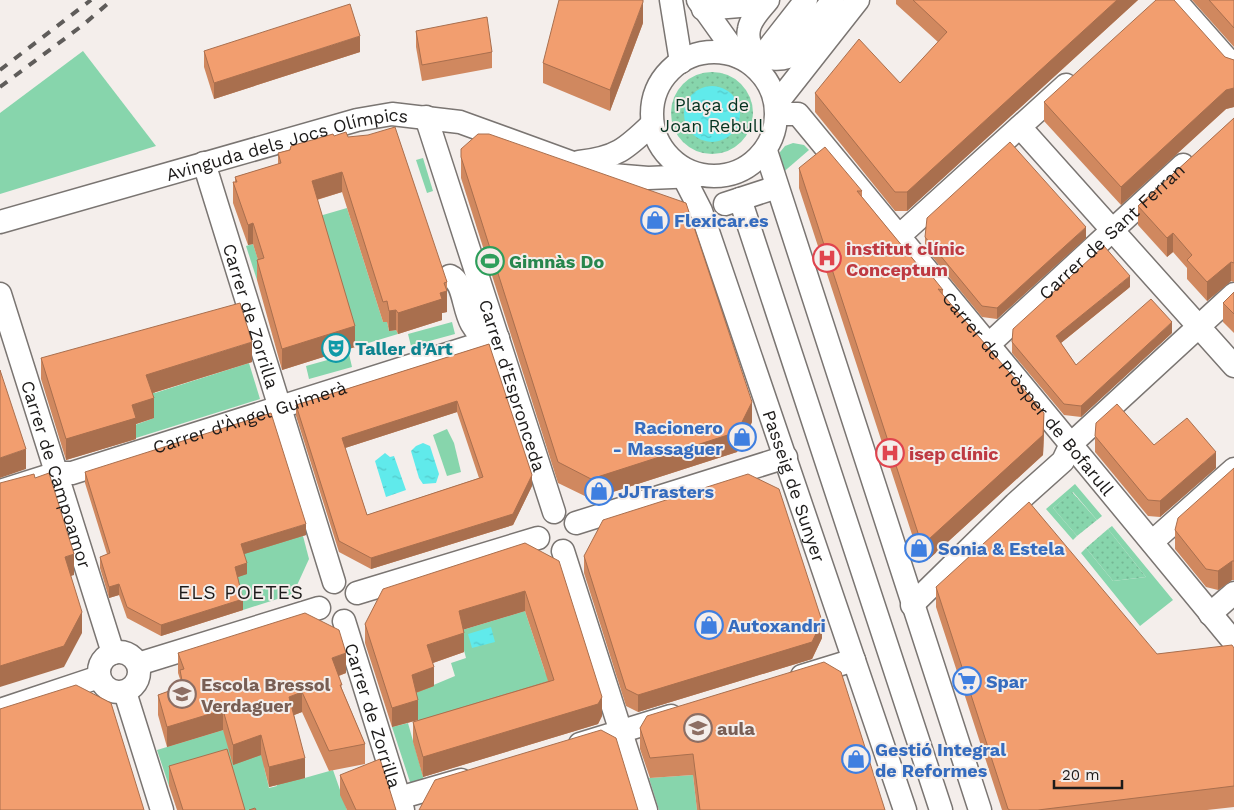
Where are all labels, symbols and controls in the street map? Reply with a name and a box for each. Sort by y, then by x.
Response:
park label: Plaça de Joan Rebull [660,94,764,136]
street label: Avinguda dels Jocs Olímpics [163,103,409,185]
street label: Carrer de Sant Ferran [1034,159,1189,303]
shop icon: Flexicar.es [640,205,670,235]
place label: Flexicar.es [674,210,769,231]
place label: institut clínic Conceptum [846,238,965,280]
street label: Carrer de Zorrilla [219,241,284,391]
hospital icon: institut clínic Conceptum [812,243,842,273]
sports icon: Gimnàs Do [475,246,505,276]
place label: Gimnàs Do [509,251,604,272]
street label: Carrer de Pròsper de Bofarull [938,287,1119,500]
street label: Carrer d’Espronceda [475,297,551,474]
theatre icon: Taller d’Art [321,333,351,363]
place label: Taller d’Art [355,338,453,359]
street label: Carrer d'Àngel Guimerà [150,376,349,457]
street label: Carrer de Campoamor [17,378,96,571]
street label: Passeig de Sunyer [759,407,830,565]
place label: Racionero - Massaguer [612,417,723,459]
shop icon: Racionero - Massaguer [727,422,757,452]
hospital icon: isep clínic [875,438,905,468]
place label: isep clínic [909,443,999,464]
shop icon: JJTrasters [584,476,614,506]
place label: JJTrasters [618,481,714,502]
shop icon: Sonia & Estela [904,533,934,563]
place label: Sonia & Estela [938,538,1065,559]
district label: ELS POETES [178,581,304,604]
shop icon: Autoxandri [694,610,724,640]
place label: Autoxandri [728,615,826,636]
street label: Carrer de Zorrilla [341,640,406,791]
supermarket icon: Spar [952,666,982,696]
place label: Spar [986,671,1027,692]
place label: Escola Bressol Verdaguer [201,674,331,716]
school or university icon: Escola Bressol Verdaguer [167,679,197,709]
school or university icon: aula [683,713,713,743]
place label: aula [717,718,756,739]
place label: Gestió Integral de Reformes [875,739,1006,781]
shop icon: Gestió Integral de Reformes [841,744,871,774]
scale bar [1054,758,1122,790]
text: 20 m [1062,766,1100,784]

